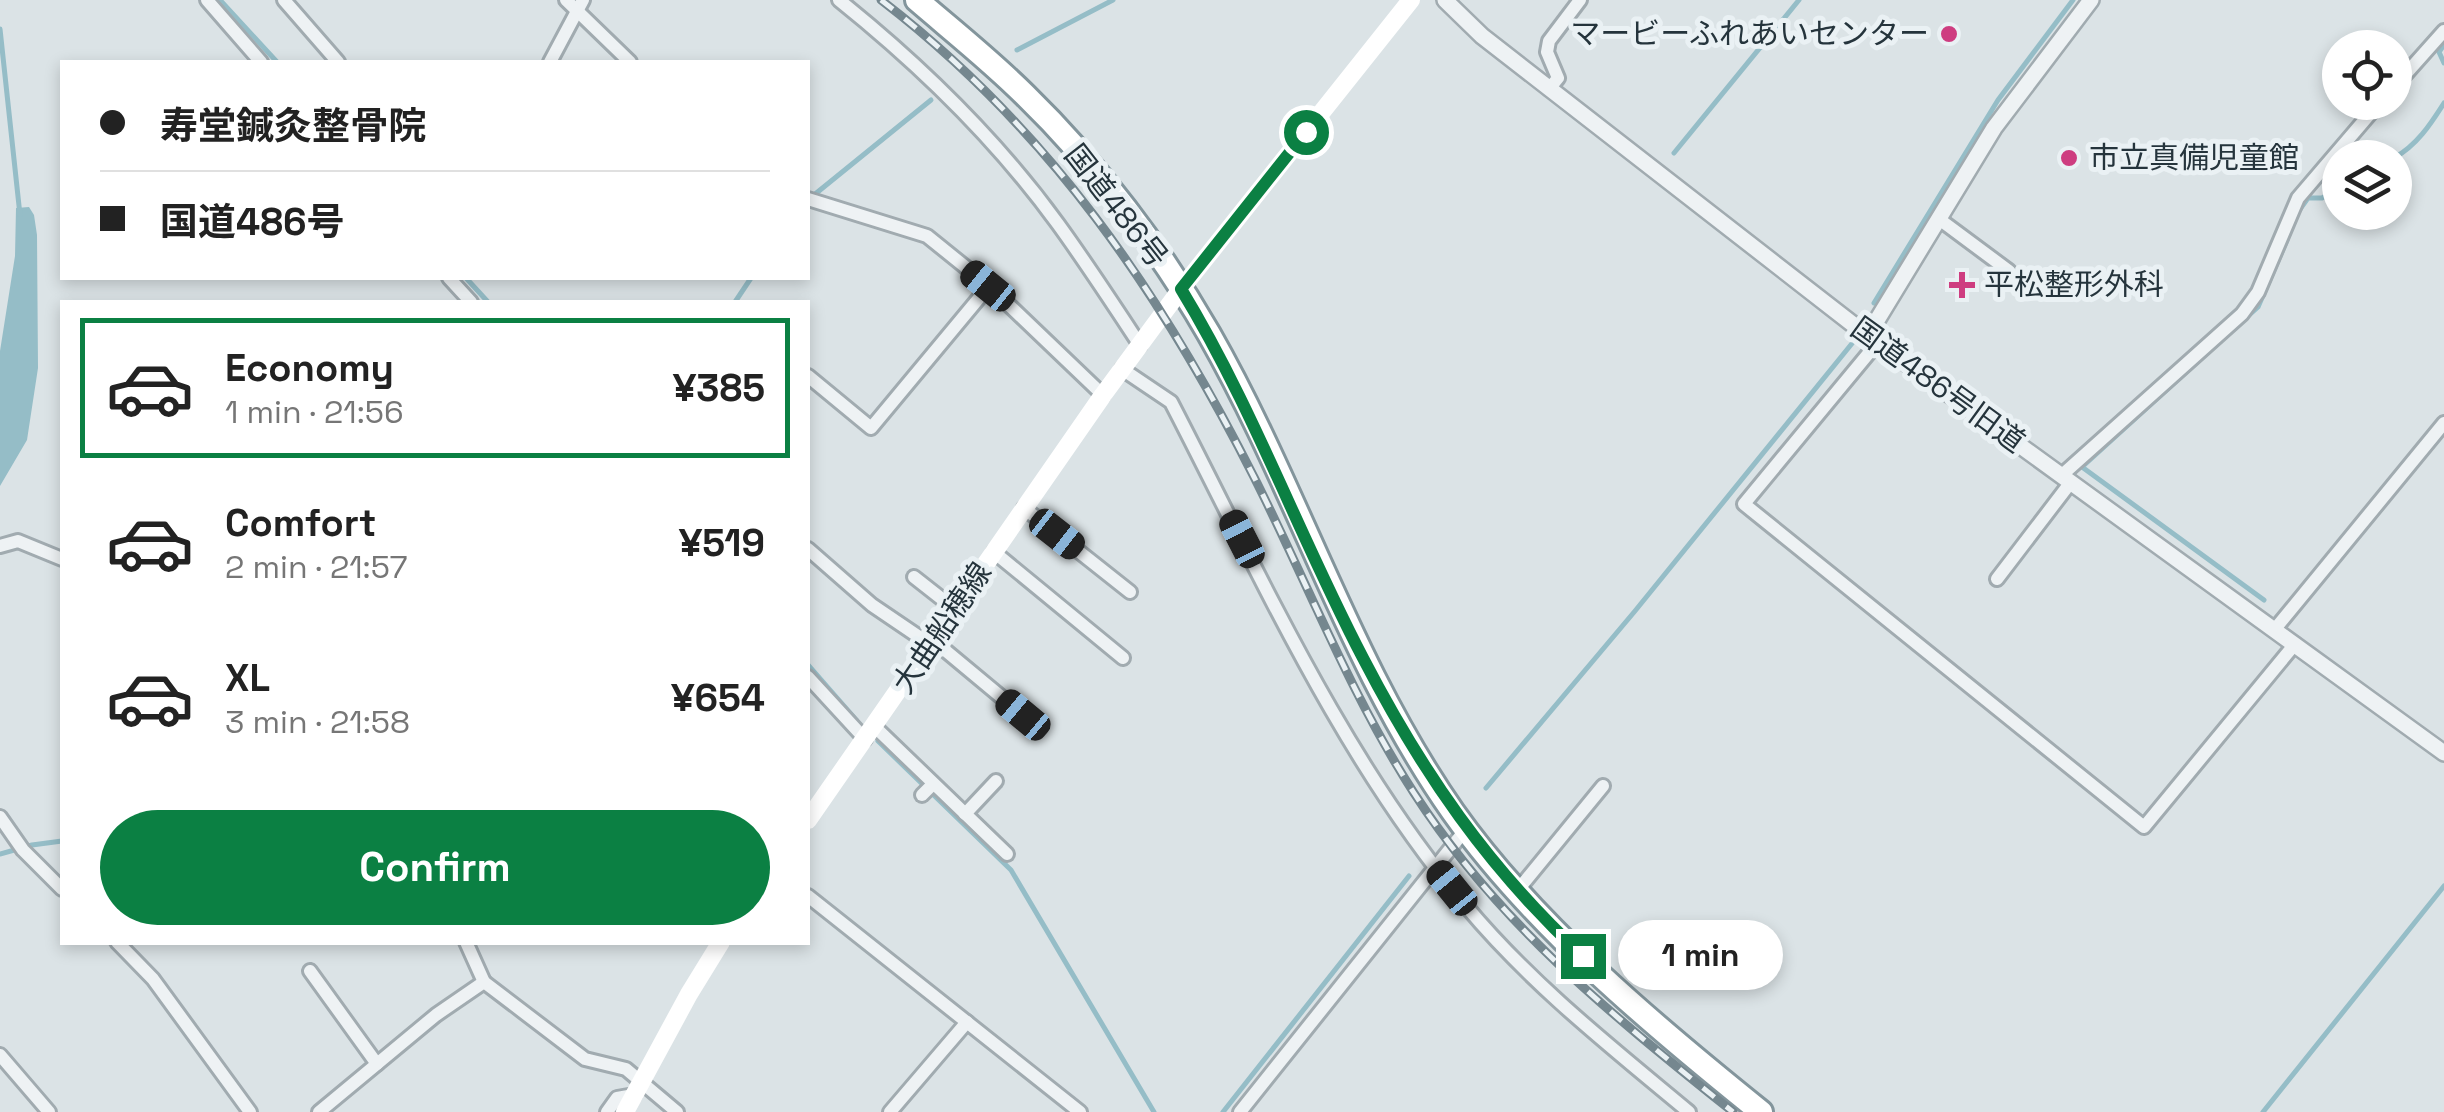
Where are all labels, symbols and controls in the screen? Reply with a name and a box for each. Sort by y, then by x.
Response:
place label: マービーふれあいセンター [1570,14,1929,53]
marker: マービーふれあいセンター [1938,23,1960,45]
map controls [2322,30,2412,230]
button: locate [2322,30,2412,120]
text: 寿堂鍼灸整骨院 [160,102,426,150]
route start [1284,110,1329,155]
street label: 国道486号 [1056,136,1177,275]
place label: 市立真備児童館 [2089,138,2299,177]
button: layers [2322,140,2412,230]
marker: 市立真備児童館 [2058,147,2080,169]
text: 国道486号 [160,198,344,246]
car [955,255,1021,317]
place label: 平松整形外科 [1984,265,2164,304]
marker: 平松整形外科 [1949,272,1975,298]
street label: 国道486号旧道 [1844,308,2033,461]
icon: car [105,343,195,433]
text: Economy [225,344,394,392]
text: ¥385 [673,364,765,412]
text: 1 min · 21:56 [225,392,404,432]
icon: car [105,498,195,588]
text: Comfort [225,499,376,547]
car [1024,504,1090,564]
car [1215,505,1269,573]
text: ¥519 [679,519,765,567]
text: 2 min · 21:57 [225,547,408,587]
street label: 大曲船穂線 [883,555,1000,701]
icon: car [105,653,195,743]
text: XL [225,654,270,702]
text: ¥654 [671,674,765,722]
car [990,684,1056,746]
text: 3 min · 21:58 [225,702,410,742]
button: Confirm [100,810,770,925]
car [1421,855,1483,921]
callout: 1 min [1618,921,1783,991]
route end [1561,934,1606,979]
text: 1 min [1661,935,1740,975]

